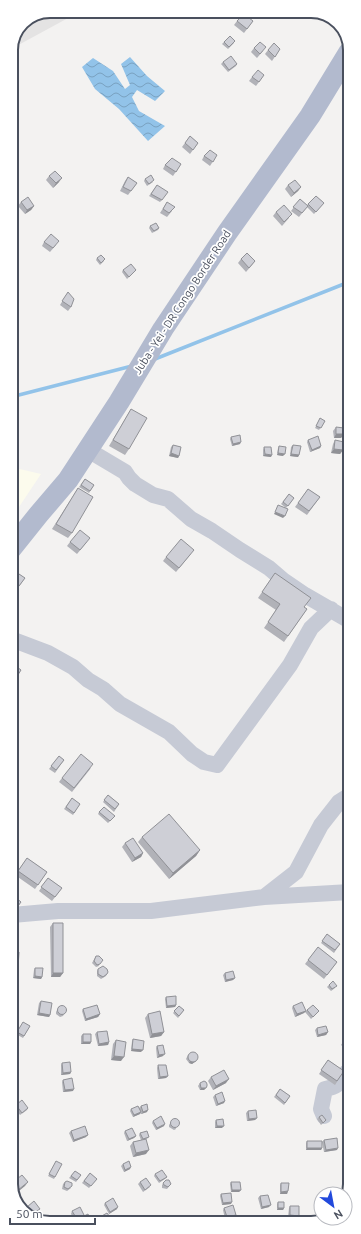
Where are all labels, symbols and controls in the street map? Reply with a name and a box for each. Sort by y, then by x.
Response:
street label: Juba - Yei - DR Congo Border Road [131,228,233,376]
north arrow [313,1186,353,1226]
scale bar [10,1200,95,1226]
text: 50 m [16,1207,43,1220]
text: N [332,1207,345,1222]

